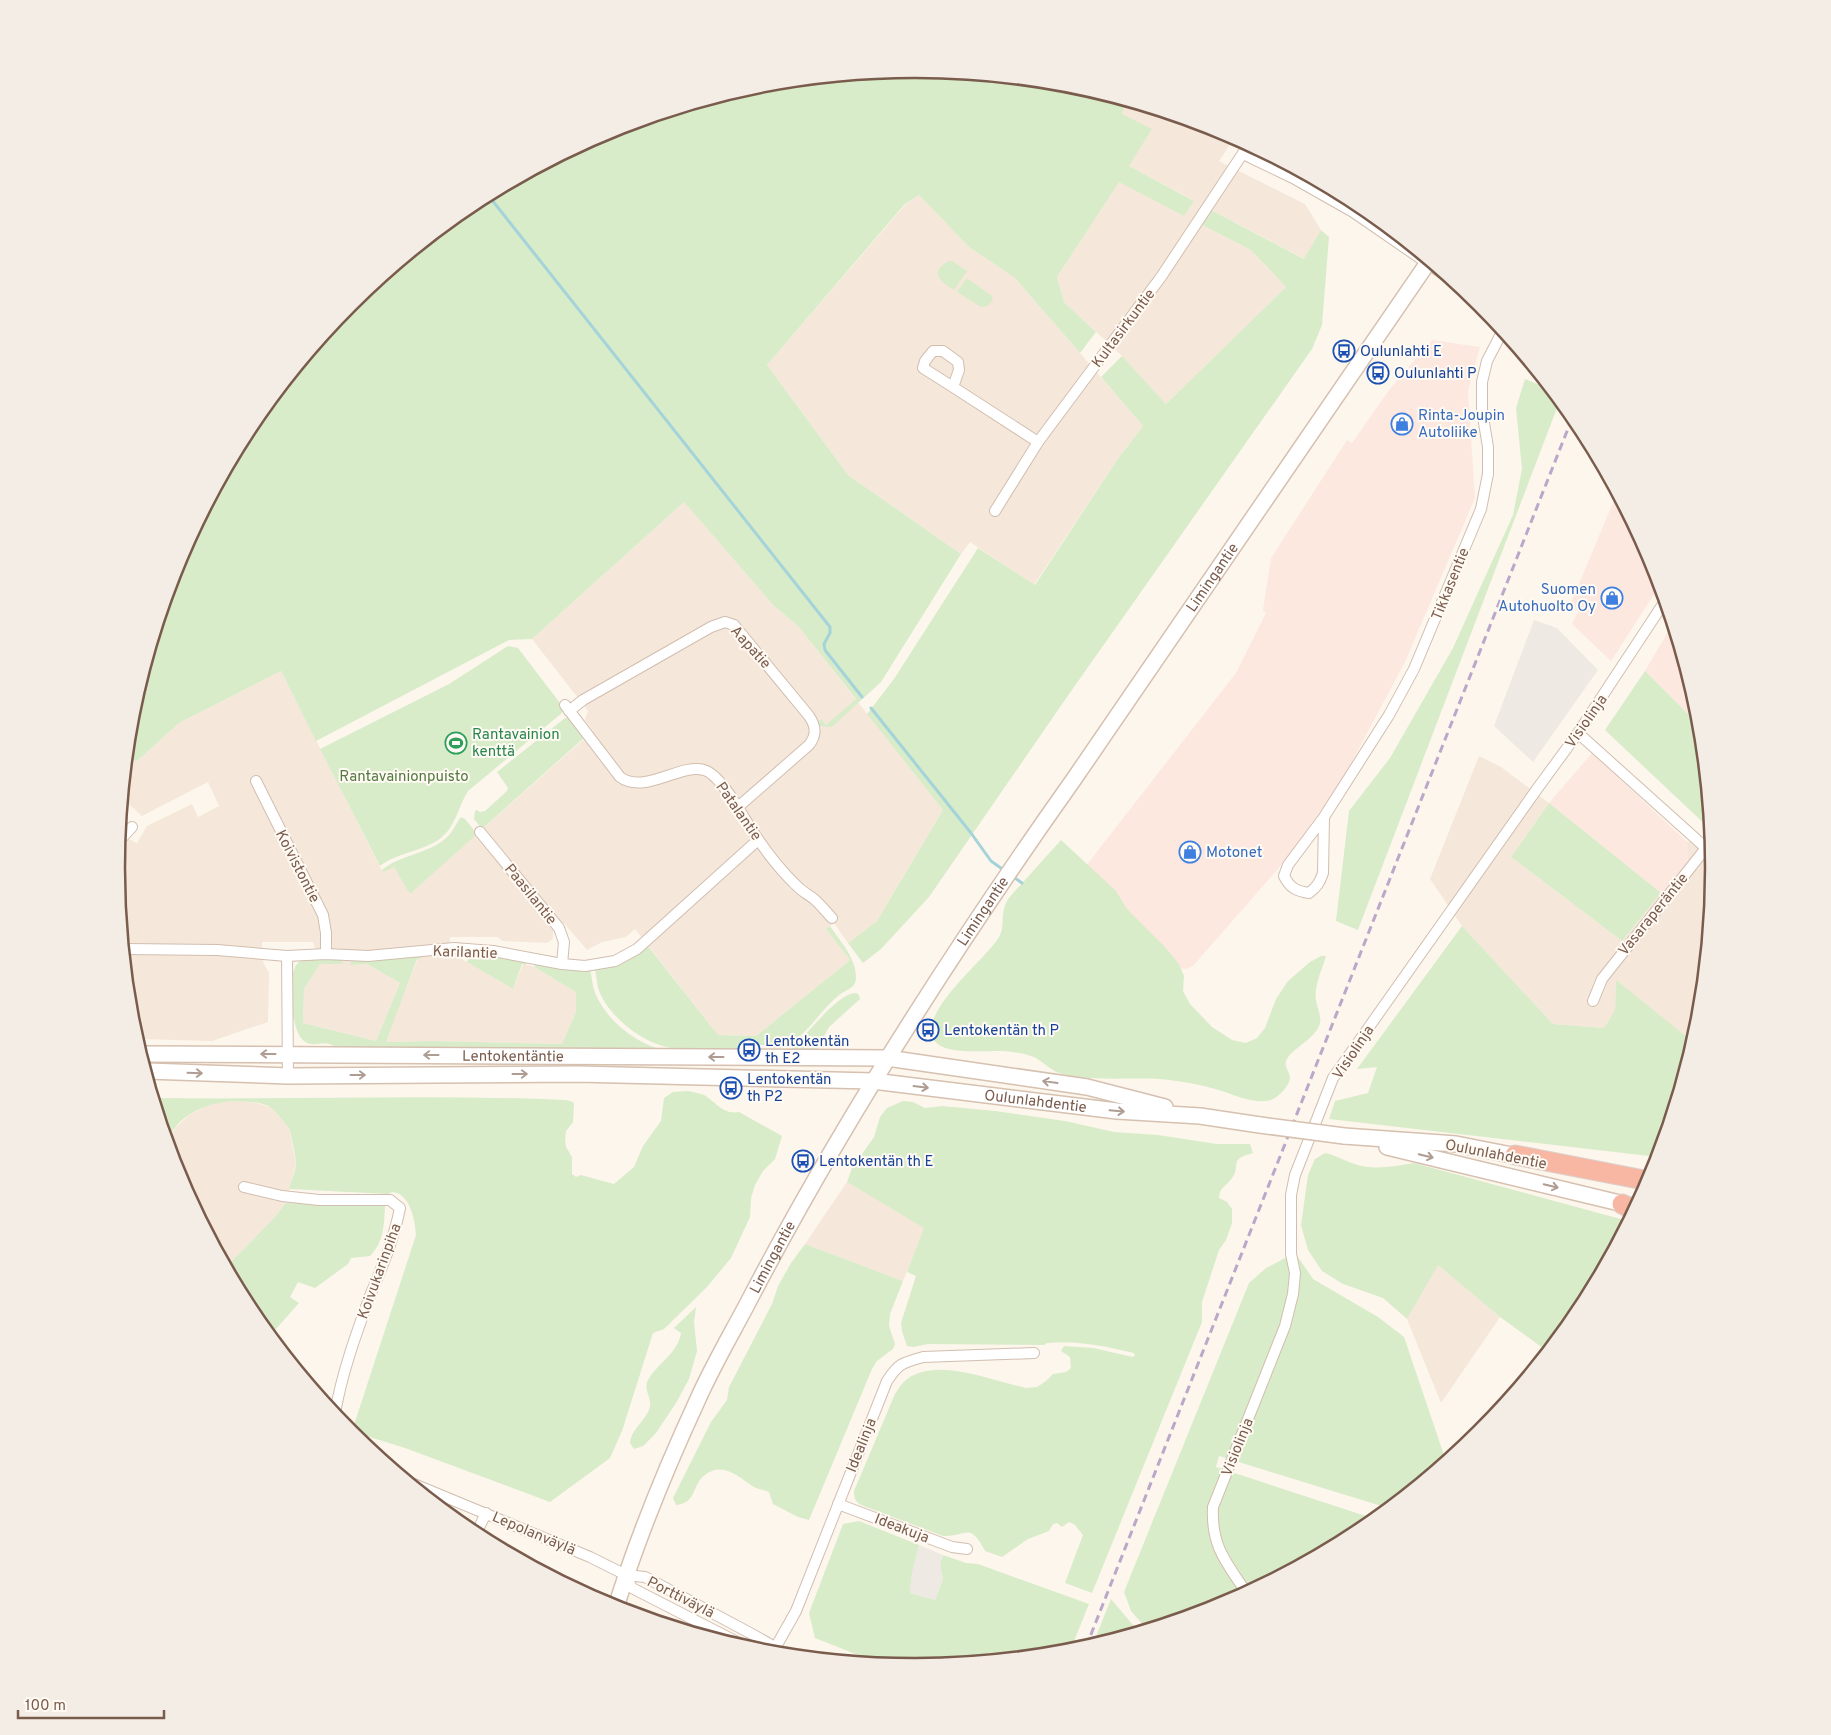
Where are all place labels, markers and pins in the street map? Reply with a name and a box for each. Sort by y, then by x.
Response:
bus stop icon: Oulunlahti E [1332,339,1356,363]
place label: Oulunlahti E [1360,343,1442,362]
bus stop icon: Oulunlahti P [1366,361,1390,385]
place label: Oulunlahti P [1394,365,1477,384]
place label: Rinta-Joupin Autoliike [1418,407,1505,443]
shop icon: Rinta-Joupin Autoliike [1390,412,1414,436]
place label: Suomen Autohuolto Oy [1498,581,1596,617]
shop icon: Suomen Autohuolto Oy [1600,586,1624,610]
place label: Rantavainion kenttä [472,726,560,762]
sports icon: Rantavainion kenttä [444,731,468,755]
shop icon: Motonet [1178,840,1202,864]
place label: Motonet [1206,844,1262,863]
bus stop icon: Lentokentän th P [916,1018,940,1042]
place label: Lentokentän th P [944,1022,1059,1041]
place label: Lentokentän th E2 [765,1033,850,1069]
bus stop icon: Lentokentän th E2 [737,1038,761,1062]
place label: Lentokentän th P2 [747,1071,832,1107]
bus stop icon: Lentokentän th P2 [719,1076,743,1100]
bus stop icon: Lentokentän th E [791,1149,815,1173]
place label: Lentokentän th E [819,1153,933,1172]

